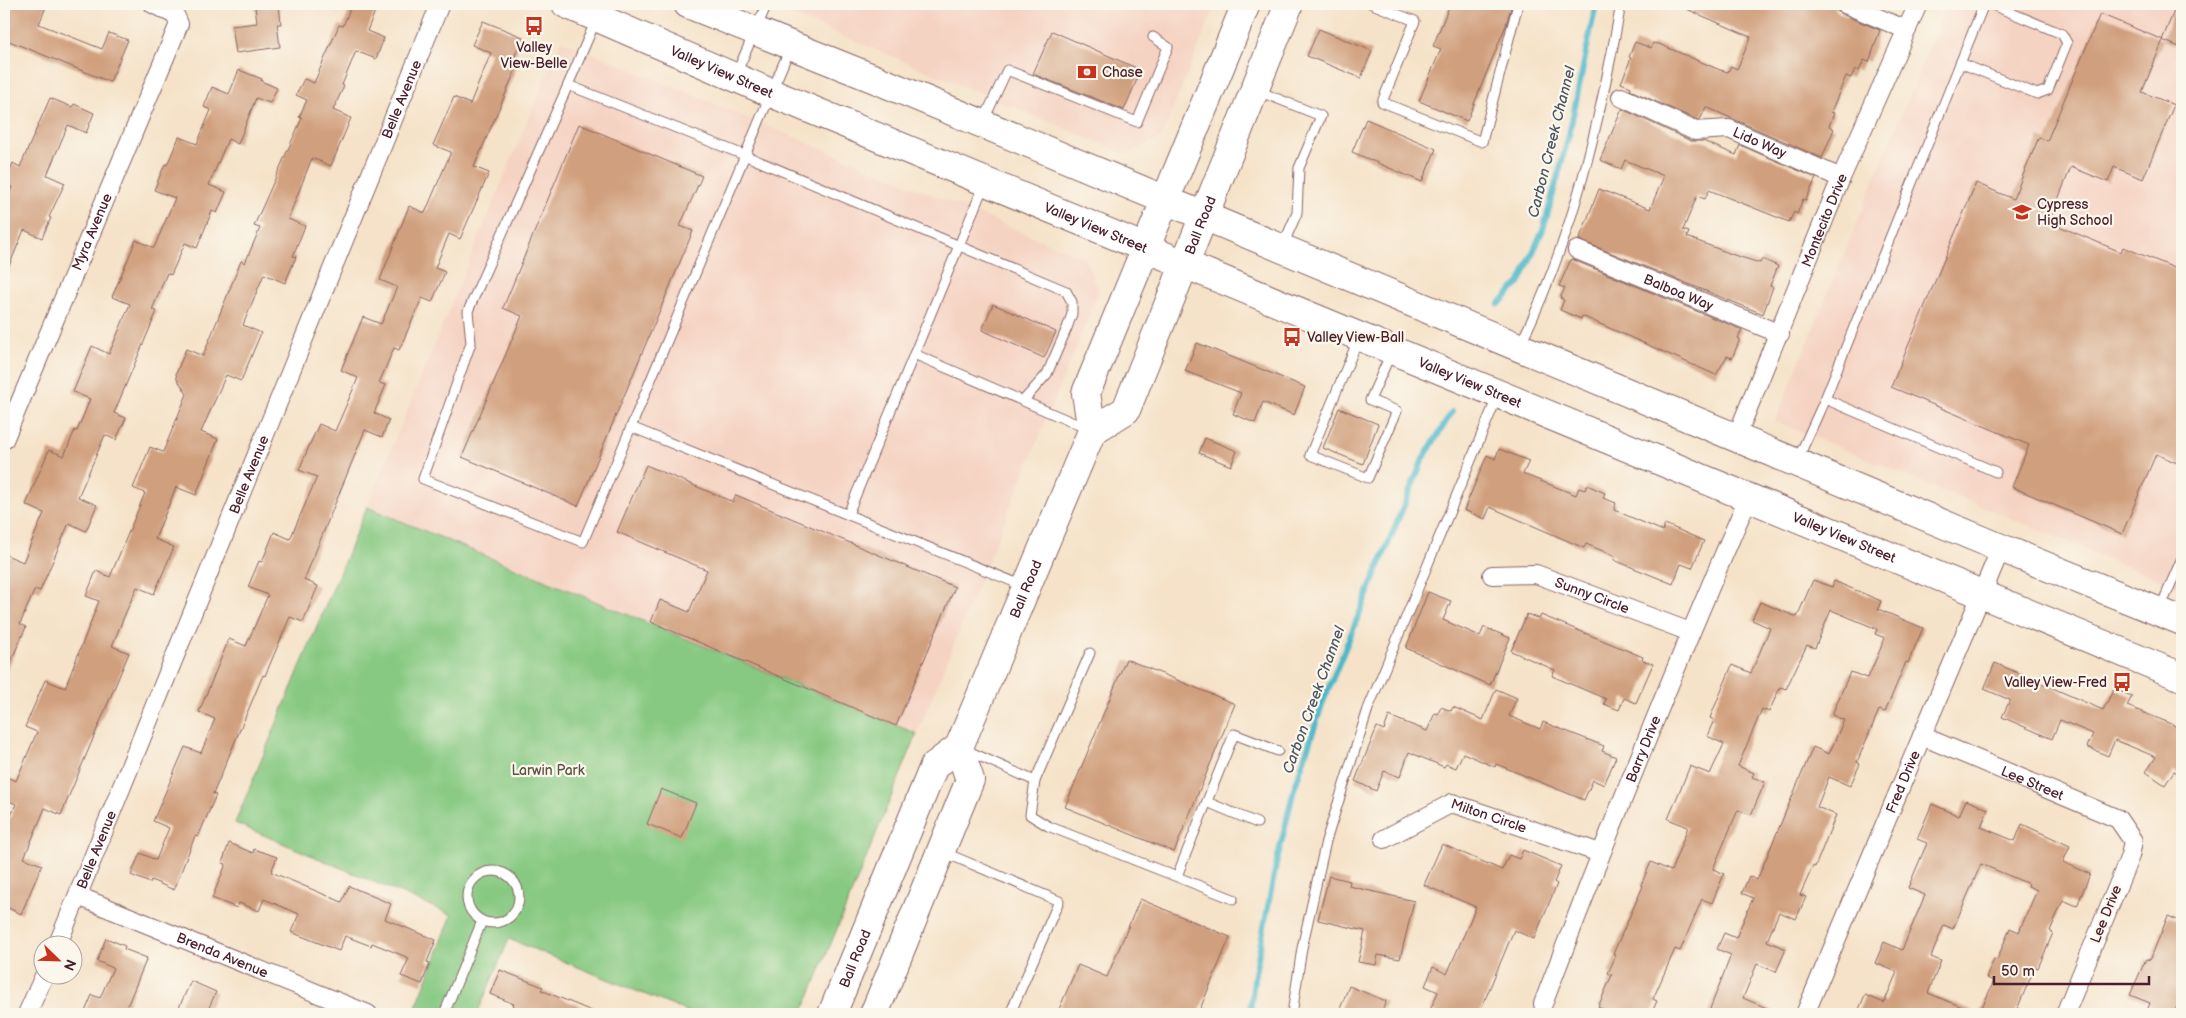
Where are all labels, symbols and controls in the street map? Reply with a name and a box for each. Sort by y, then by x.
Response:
bus stop icon: Valley View-Belle [523,15,545,37]
place label: Valley View-Belle [500,39,568,72]
street label: Valley View Street [668,42,777,102]
street label: Belle Avenue [378,58,425,141]
bank icon: Chase [1076,61,1098,83]
place label: Chase [1102,64,1143,81]
water label: Carbon Creek Channel [1524,64,1580,220]
street label: Lido Way [1730,123,1790,162]
street label: Montecito Drive [1797,171,1851,269]
street label: Myra Avenue [68,191,115,273]
street label: Ball Road [1181,194,1219,257]
place label: Cypress High School [2037,196,2113,229]
street label: Valley View Street [1042,198,1151,257]
school or university icon: Cypress High School [2011,201,2033,223]
street label: Balboa Way [1641,270,1717,314]
bus stop icon: Valley View-Ball [1281,326,1303,348]
place label: Valley View-Ball [1307,329,1404,346]
street label: Valley View Street [1416,353,1525,412]
street label: Belle Avenue [225,433,272,516]
street label: Valley View Street [1790,508,1899,566]
street label: Ball Road [1006,557,1045,621]
street label: Sunny Circle [1553,573,1632,617]
water label: Carbon Creek Channel [1279,623,1350,776]
bus stop icon: Valley View-Fred [2111,671,2133,693]
place label: Valley View-Fred [2004,674,2107,691]
street label: Barry Drive [1622,713,1664,785]
street label: Fred Drive [1882,748,1923,816]
park label: Larwin Park [511,762,585,779]
street label: Lee Street [1999,762,2067,804]
street label: Milton Circle [1449,795,1529,836]
street label: Belle Avenue [73,808,120,891]
street label: Lee Drive [2087,883,2125,945]
street label: Ball Road [835,927,874,990]
street label: Brenda Avenue [174,929,271,981]
north arrow [32,936,82,986]
scale bar [1994,953,2148,985]
text: N [60,957,79,973]
text: 50 m [2001,962,2035,981]

